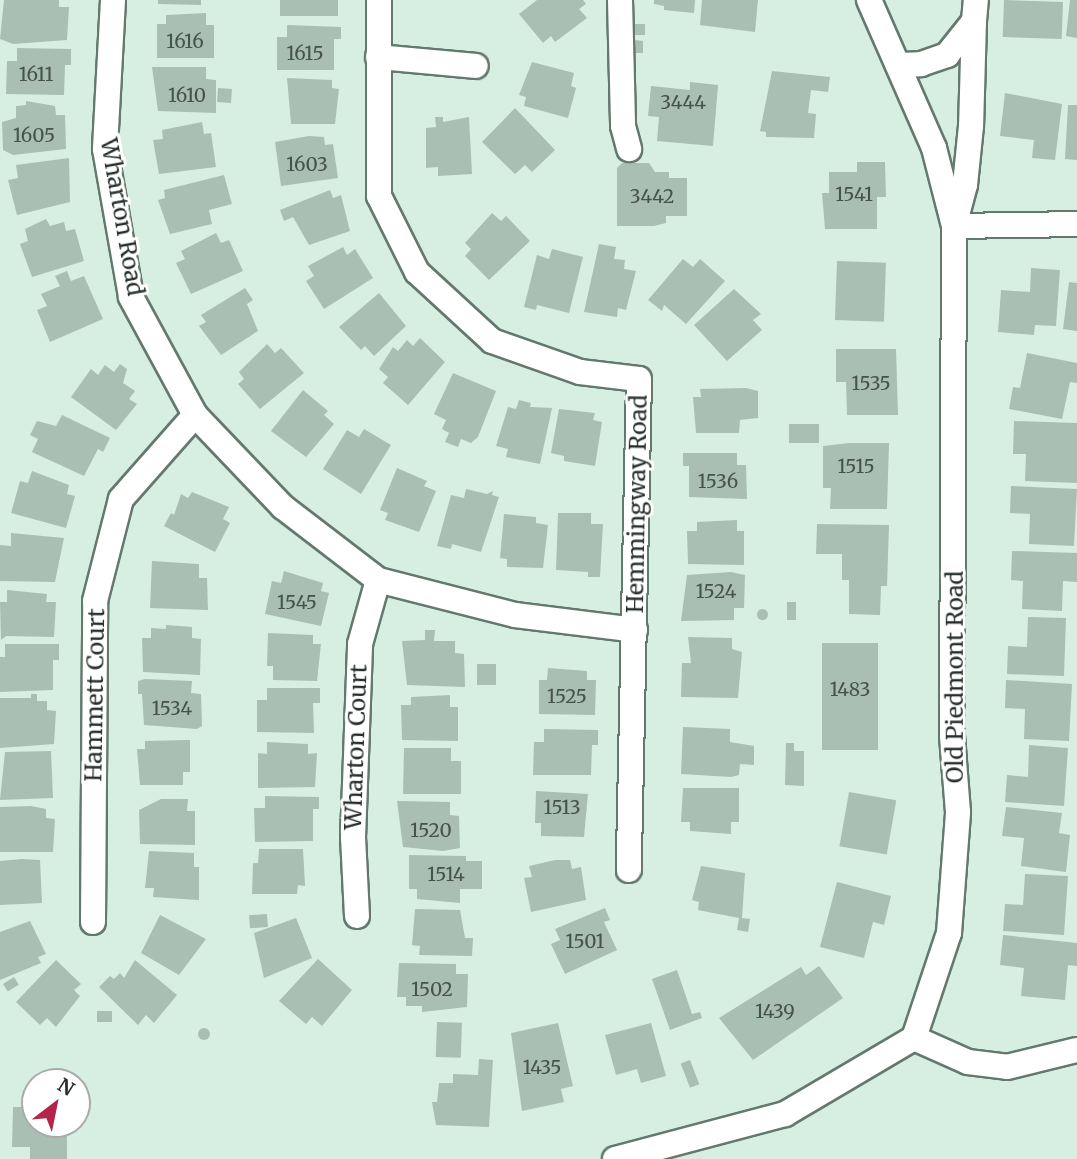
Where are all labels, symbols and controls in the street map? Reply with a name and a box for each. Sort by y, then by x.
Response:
house number: 1616 [166,31,204,53]
house number: 1615 [286,43,324,65]
house number: 1611 [19,64,53,86]
house number: 1610 [168,85,206,107]
house number: 3444 [660,92,706,114]
house number: 1605 [13,125,55,147]
street label: Wharton Road [95,136,149,298]
house number: 1603 [286,154,328,176]
house number: 1541 [835,184,873,206]
house number: 3442 [630,186,674,208]
house number: 1535 [851,373,891,395]
street label: Hemmingway Road [621,394,653,614]
house number: 1515 [837,456,875,478]
house number: 1536 [698,471,738,493]
street label: Old Piedmont Road [941,571,969,783]
house number: 1524 [696,581,736,603]
house number: 1545 [277,592,317,614]
street label: Hammett Court [80,608,110,782]
street label: Wharton Court [339,664,373,830]
house number: 1483 [830,679,870,701]
house number: 1525 [547,686,587,708]
house number: 1534 [152,698,192,720]
house number: 1513 [543,797,581,819]
house number: 1520 [410,820,452,842]
house number: 1514 [427,864,465,886]
house number: 1501 [566,931,604,953]
house number: 1502 [411,979,453,1001]
house number: 1439 [755,1001,795,1023]
house number: 1435 [523,1057,561,1079]
north arrow [21,1068,91,1138]
text: N [53,1073,79,1101]

